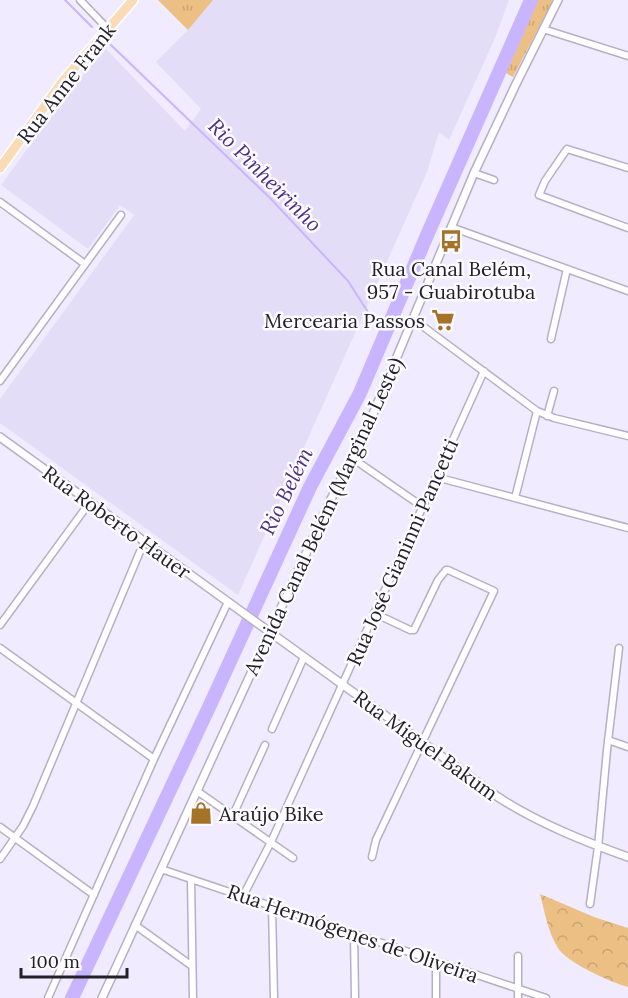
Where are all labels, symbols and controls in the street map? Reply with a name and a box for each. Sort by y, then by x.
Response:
street label: Rua Anne Frank [11,18,121,148]
water label: Rio Pinheirinho [203,113,327,237]
bus stop icon: Rua Canal Belém, 957 - Guabirotuba [438,228,464,254]
place label: Rua Canal Belém, 957 - Guabirotuba [367,256,535,304]
supermarket icon: Mercearia Passos [430,307,456,333]
place label: Mercearia Passos [264,308,425,333]
street label: Avenida Canal Belém (Marginal Leste) [238,353,409,680]
street label: Rua José Gianinni Pancetti [341,435,463,669]
water label: Rio Belém [253,442,319,539]
street label: Rua Roberto Hauer [38,460,196,584]
street label: Rua Miguel Bakum [349,684,503,806]
shop icon: Araújo Bike [188,800,214,826]
place label: Araújo Bike [218,801,324,826]
street label: Rua Hermógenes de Oliveira [224,878,482,988]
scale bar [21,941,128,979]
text: 100 m [30,950,80,973]

